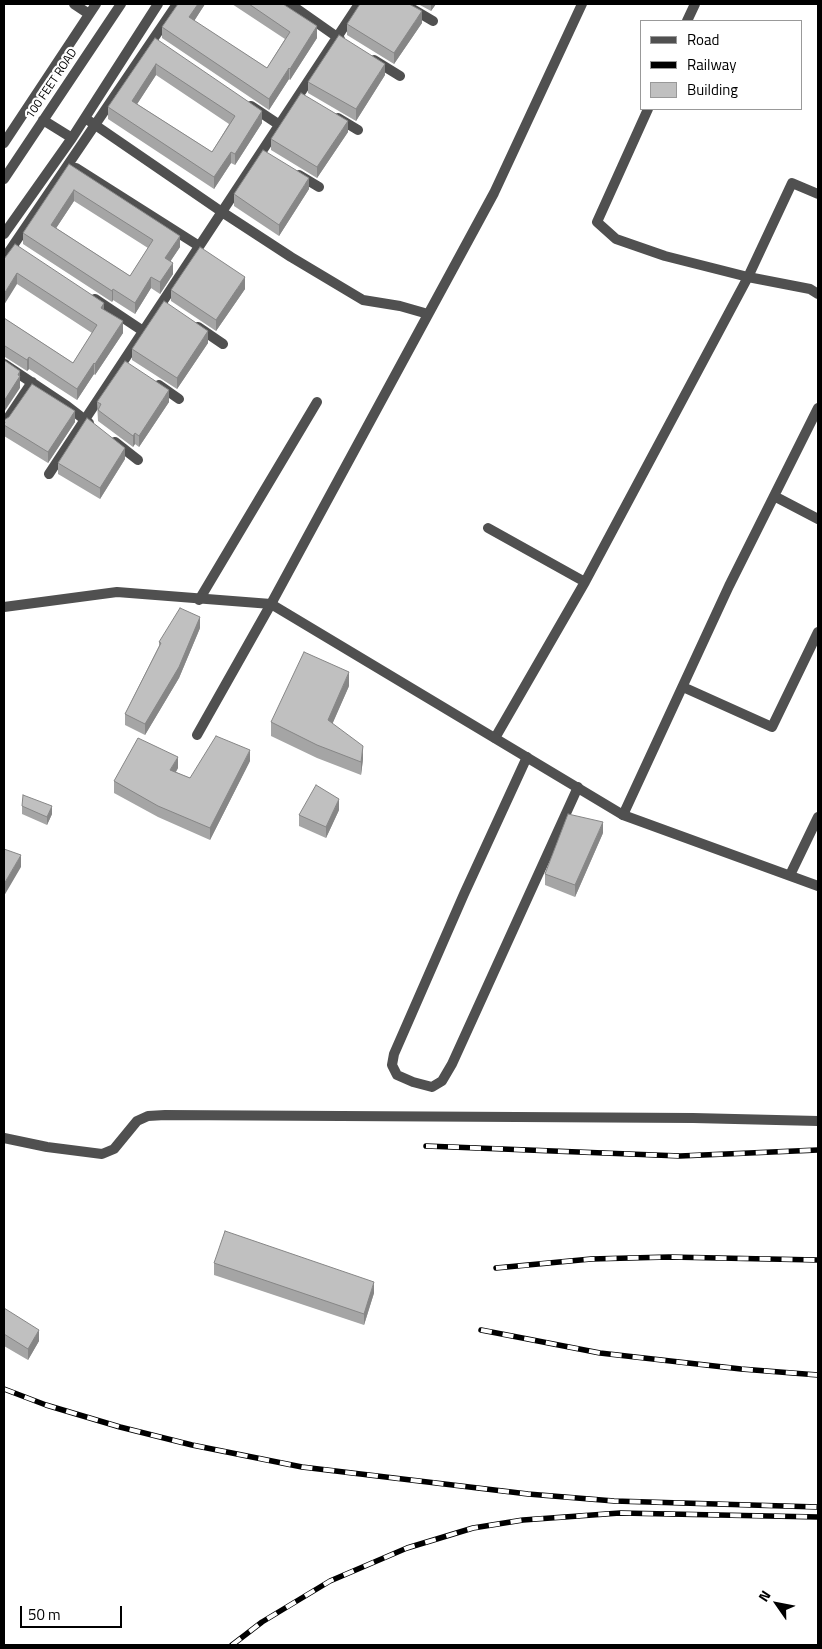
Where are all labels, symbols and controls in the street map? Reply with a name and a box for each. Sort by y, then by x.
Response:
legend [640,20,802,110]
text: Road [687,28,719,51]
street label: 100 FEET ROAD [23,46,81,122]
text: Railway [687,53,737,76]
text: Building [687,78,738,101]
north arrow [752,1579,802,1629]
text: N [753,1586,775,1605]
scale bar [22,1596,125,1628]
text: 50 m [28,1603,61,1626]

